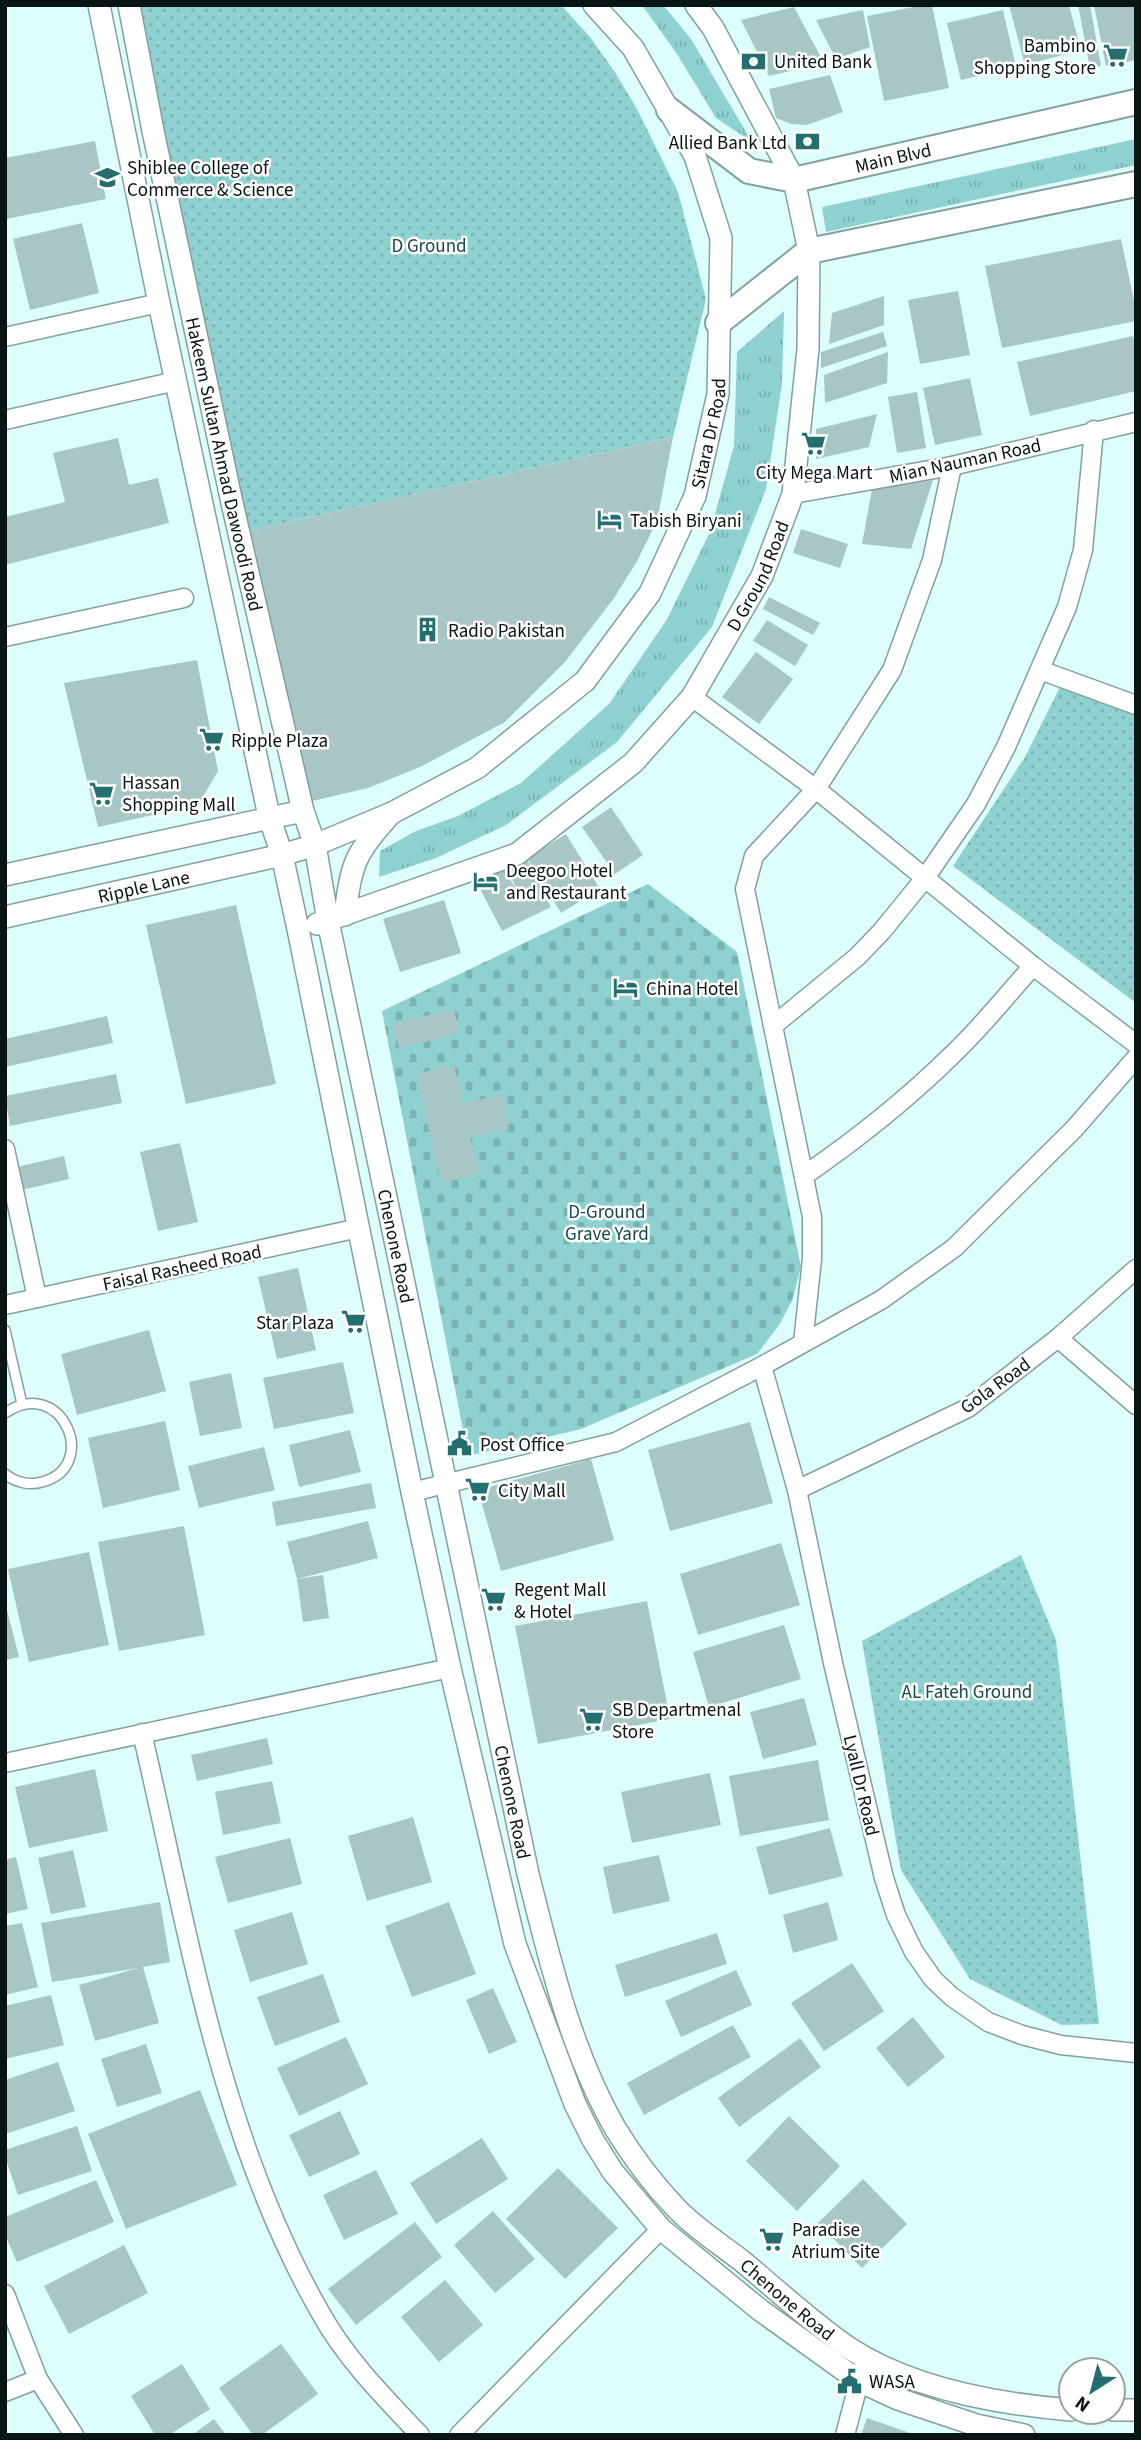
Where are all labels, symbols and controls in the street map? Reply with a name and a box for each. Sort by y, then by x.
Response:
place label: Bambino Shopping Store [974,33,1096,82]
supermarket icon: Bambino Shopping Store [1102,42,1130,70]
bank icon: United Bank [740,47,768,75]
place label: United Bank [774,49,872,76]
bank icon: Allied Bank Ltd [793,128,821,156]
place label: Allied Bank Ltd [669,130,787,157]
street label: Main Blvd [852,137,934,181]
place label: Shiblee College of Commerce & Science [127,155,293,204]
school or university icon: Shiblee College of Commerce & Science [93,164,121,192]
park label: D Ground [391,233,467,260]
street label: Hakeem Sultan Ahmad Dawoodi Road [178,315,269,614]
street label: Sitara Dr Road [685,378,733,492]
supermarket icon: City Mega Mart [800,430,828,458]
street label: Mian Nauman Road [887,432,1044,491]
place label: City Mega Mart [756,460,873,487]
hotel icon: Tabish Biryani [596,506,624,534]
place label: Tabish Biryani [630,508,742,535]
street label: D Ground Road [721,517,797,637]
building icon: Radio Pakistan [414,616,442,644]
place label: Radio Pakistan [448,618,565,645]
supermarket icon: Ripple Plaza [197,726,225,754]
place label: Ripple Plaza [231,728,328,755]
place label: Hassan Shopping Mall [122,770,236,819]
supermarket icon: Hassan Shopping Mall [88,779,116,807]
place label: Deegoo Hotel and Restaurant [506,858,627,907]
street label: Ripple Lane [95,864,192,911]
hotel icon: Deegoo Hotel and Restaurant [472,867,500,895]
hotel icon: China Hotel [612,974,640,1002]
place label: China Hotel [646,976,739,1003]
street label: Chenone Road [370,1187,420,1306]
park label: D-Ground Grave Yard [565,1199,649,1248]
street label: Faisal Rasheed Road [100,1238,264,1298]
supermarket icon: Star Plaza [340,1308,368,1336]
place label: Star Plaza [256,1310,334,1337]
street label: Gola Road [955,1351,1037,1421]
public building icon: Post Office [446,1430,474,1458]
place label: Post Office [480,1432,564,1459]
supermarket icon: City Mall [464,1476,492,1504]
place label: City Mall [498,1478,566,1505]
place label: Regent Mall & Hotel [514,1577,606,1626]
supermarket icon: Regent Mall & Hotel [480,1586,508,1614]
park label: AL Fateh Ground [902,1679,1032,1706]
place label: SB Departmenal Store [612,1697,741,1746]
supermarket icon: SB Departmenal Store [578,1706,606,1734]
street label: Lyall Dr Road [836,1732,885,1839]
street label: Chenone Road [486,1743,537,1862]
place label: Paradise Atrium Site [792,2217,880,2266]
supermarket icon: Paradise Atrium Site [758,2226,786,2254]
street label: Chenone Road [734,2253,840,2348]
north arrow [1057,2356,1127,2426]
public building icon: WASA [835,2367,863,2395]
place label: WASA [869,2369,915,2396]
text: N [1070,2389,1096,2418]

